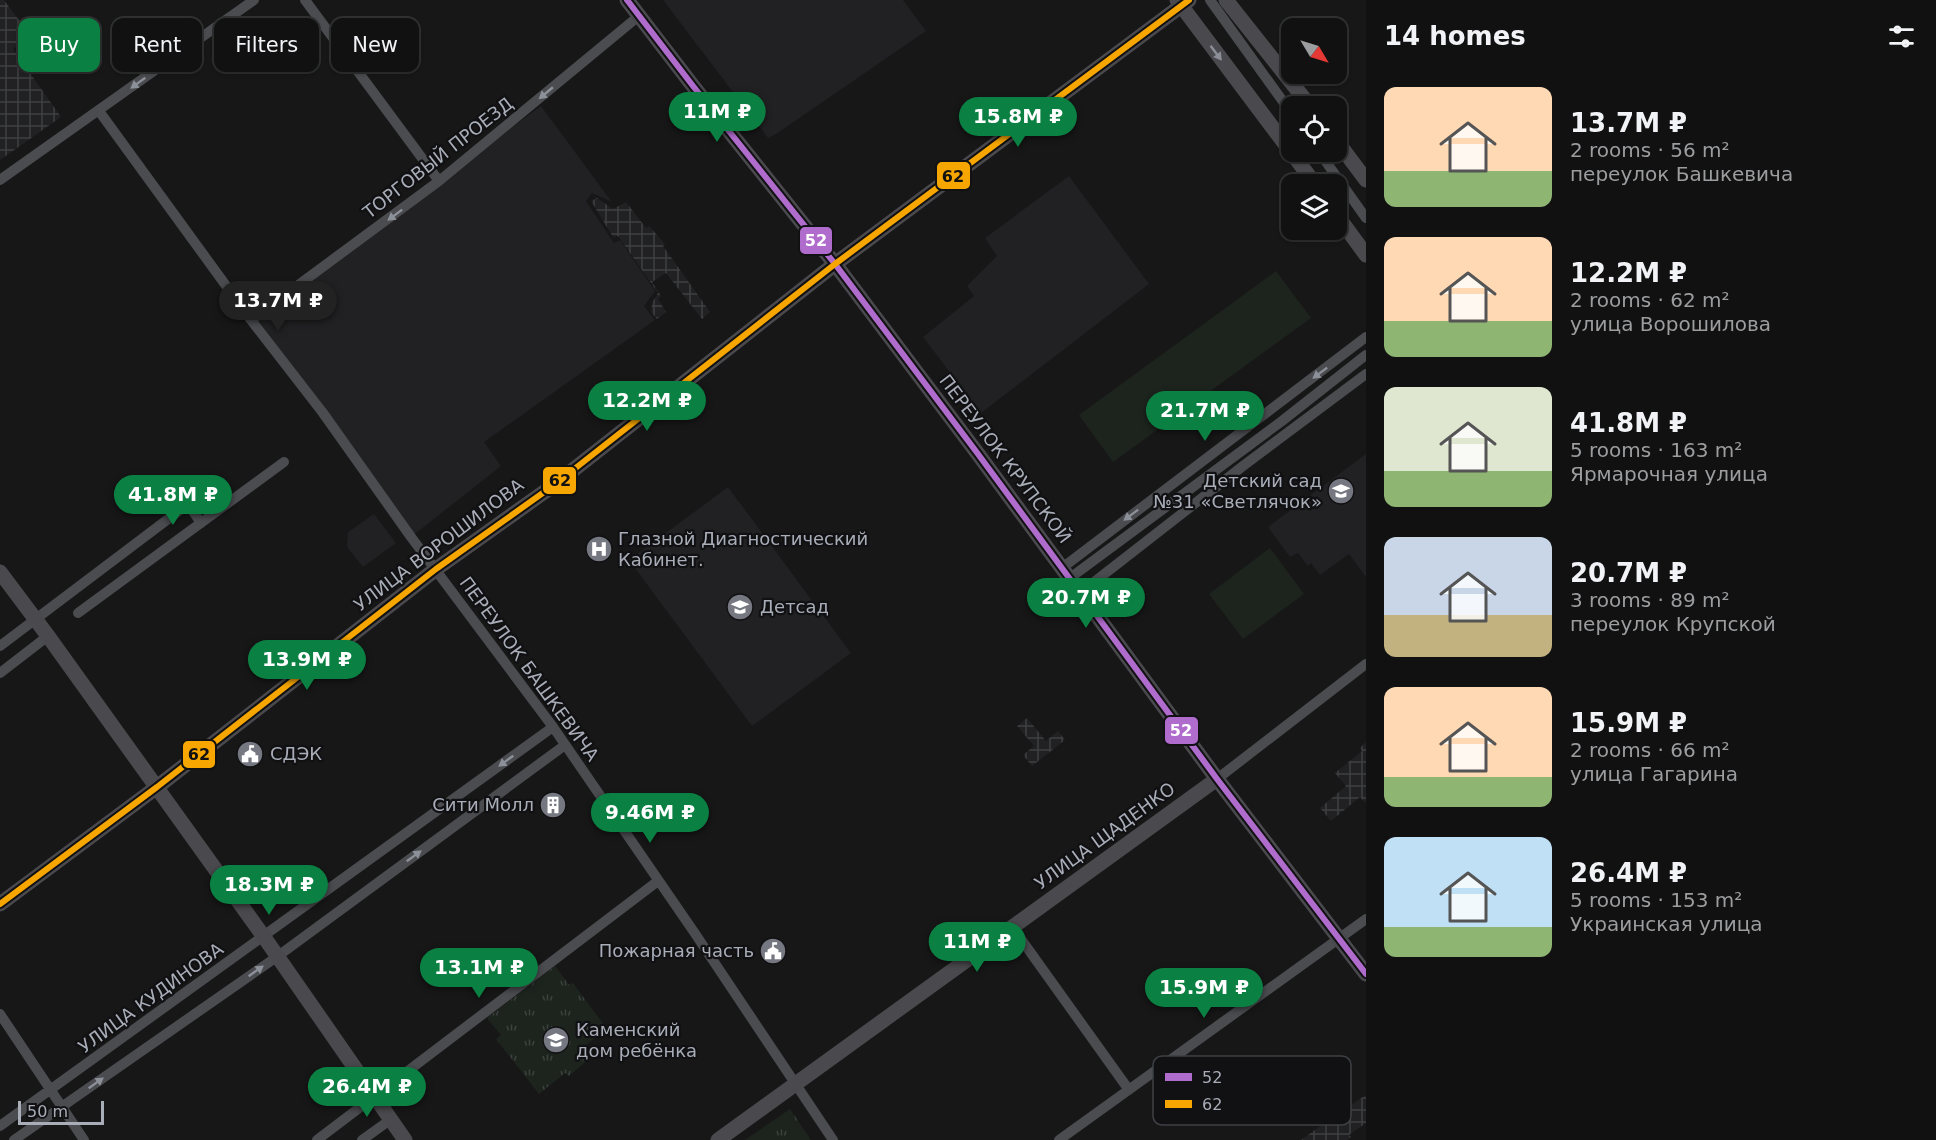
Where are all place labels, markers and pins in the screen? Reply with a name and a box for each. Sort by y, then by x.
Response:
pin: 11M ₽ [675,92,759,143]
pin: 15.8M ₽ [963,97,1073,148]
pin: 13.7M ₽ [223,281,333,332]
pin: 12.2M ₽ [592,381,702,432]
pin: 21.7M ₽ [1150,391,1260,442]
place label: Детский сад №31 «Светлячок» [1153,470,1322,512]
pin: 41.8M ₽ [118,475,228,526]
school or university icon: Детский сад №31 «Светлячок» [1326,476,1356,506]
place label: Глазной Диагностический Кабинет. [618,528,868,570]
hospital icon: Глазной Диагностический Кабинет. [584,534,614,564]
pin: 20.7M ₽ [1031,578,1141,629]
school or university icon: Детсад [725,592,755,622]
place label: Детсад [760,596,829,617]
pin: 13.9M ₽ [252,640,362,691]
public building icon: СДЭК [235,739,265,769]
place label: СДЭК [270,743,322,764]
building icon: Сити Молл [538,790,568,820]
pin: 9.46M ₽ [595,793,705,844]
place label: Сити Молл [432,794,534,815]
pin: 18.3M ₽ [214,865,324,916]
pin: 11M ₽ [935,922,1019,973]
public building icon: Пожарная часть [758,936,788,966]
place label: Пожарная часть [599,940,754,961]
pin: 13.1M ₽ [424,948,534,999]
pin: 15.9M ₽ [1149,968,1259,1019]
place label: Каменский дом ребёнка [576,1019,697,1061]
school or university icon: Каменский дом ребёнка [541,1025,571,1055]
pin: 26.4M ₽ [312,1067,422,1118]

